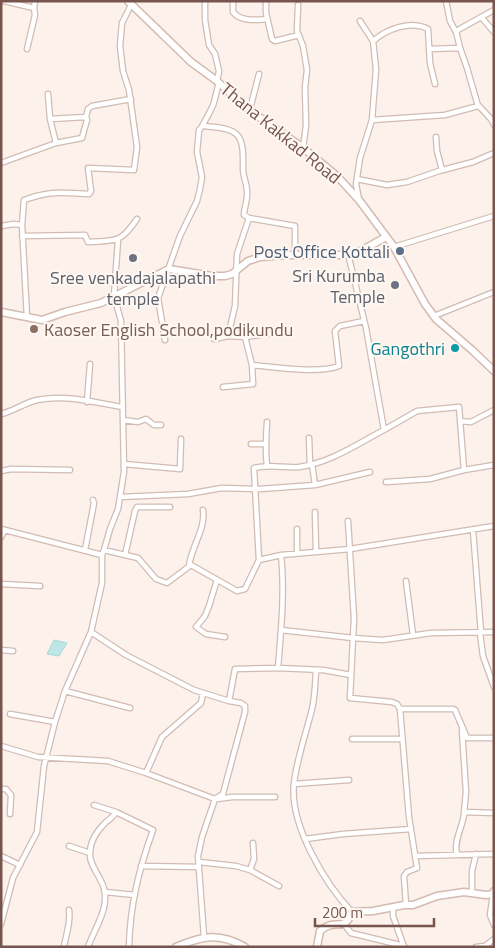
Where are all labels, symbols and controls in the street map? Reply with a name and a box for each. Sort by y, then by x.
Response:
street label: Thana Kakkad Road [215,76,347,190]
place label: Post Office Kottali [254,238,390,265]
marker: Post Office Kottali [394,245,406,257]
marker: Sree venkadajalapathi temple [127,252,139,264]
place label: Sri Kurumba Temple [292,262,385,310]
place label: Sree venkadajalapathi temple [50,264,216,312]
marker: Sri Kurumba Temple [389,279,401,291]
place label: Kaoser English School,podikundu [44,316,293,343]
marker: Kaoser English School,podikundu [28,323,40,335]
place label: Gangothri [370,335,445,362]
marker: Gangothri [449,342,461,354]
scale bar [315,896,434,928]
text: 200 m [322,901,363,924]

